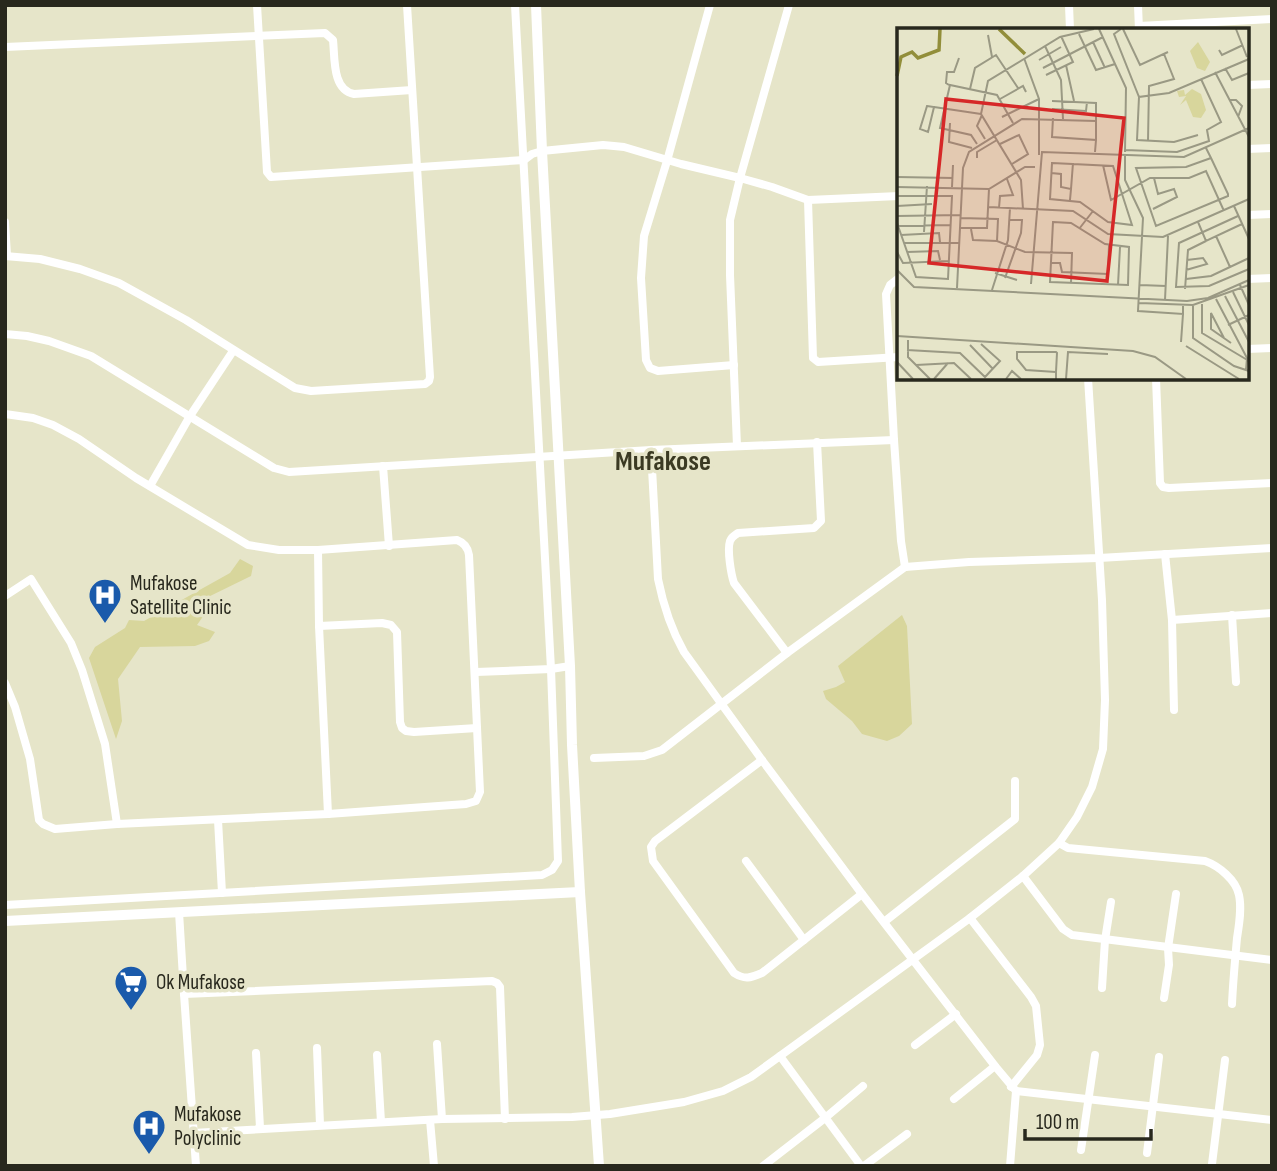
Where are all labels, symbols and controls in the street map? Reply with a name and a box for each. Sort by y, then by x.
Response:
inset map [897,28,1249,380]
district label: Mufakose [615,445,711,478]
place label: Mufakose Satellite Clinic [130,571,232,620]
hospital icon: Mufakose Satellite Clinic [86,576,124,625]
supermarket icon: Ok Mufakose [112,963,150,1012]
place label: Ok Mufakose [156,970,245,995]
scale bar [1025,1098,1151,1142]
place label: Mufakose Polyclinic [174,1102,242,1151]
hospital icon: Mufakose Polyclinic [130,1107,168,1156]
text: 100 m [1036,1110,1079,1135]

